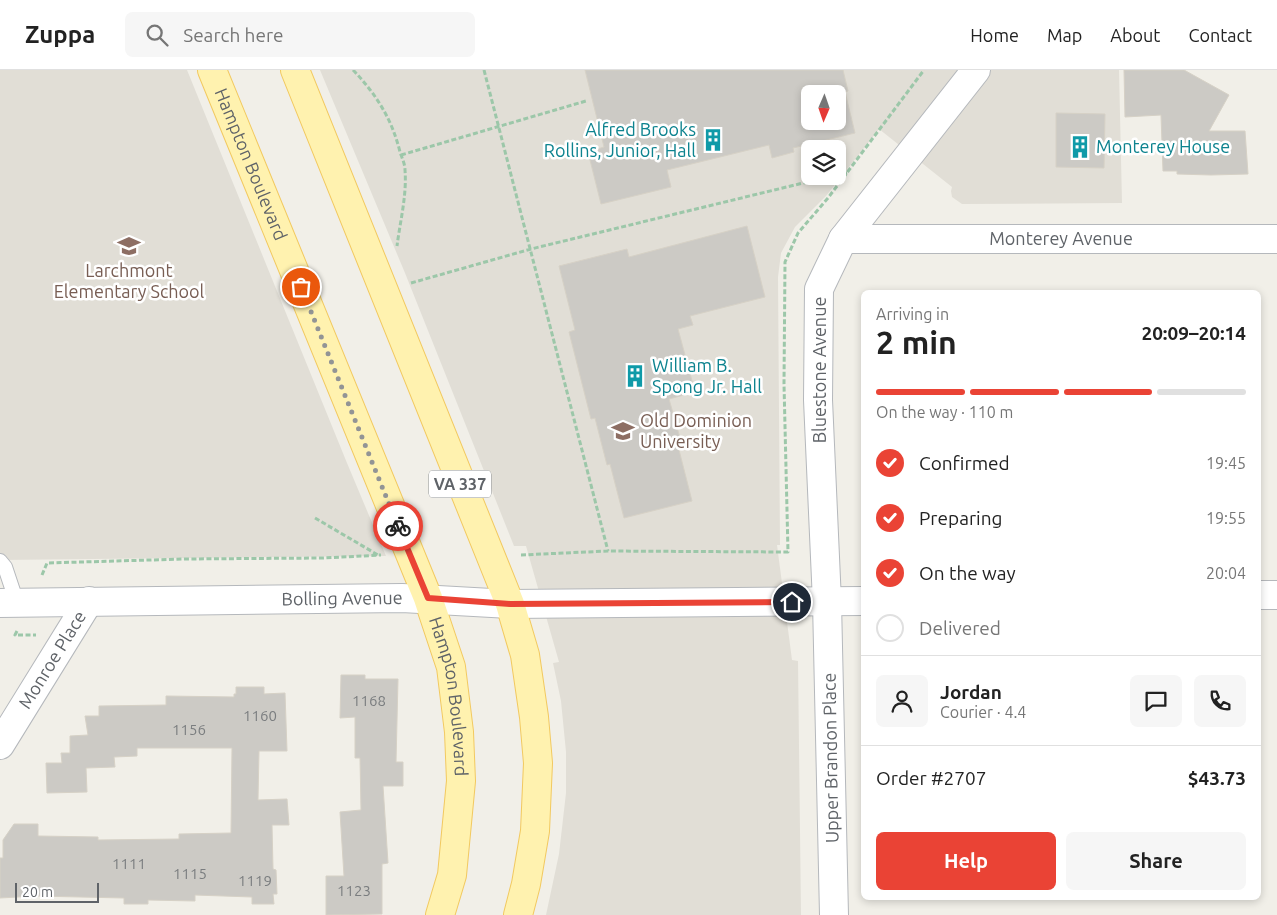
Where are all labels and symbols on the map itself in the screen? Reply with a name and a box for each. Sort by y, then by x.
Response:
street label: Hampton Boulevard [212,85,292,243]
north arrow [801,85,846,130]
place label: Alfred Brooks Rollins, Junior, Hall [544,119,696,160]
building icon: Alfred Brooks Rollins, Junior, Hall [700,127,726,153]
building icon: Monterey House [1067,134,1093,160]
place label: Monterey House [1096,136,1230,156]
street label: Monterey Avenue [989,228,1133,248]
school or university icon: Larchmont Elementary School [116,233,142,259]
place label: Larchmont Elementary School [54,260,205,301]
pin [280,266,322,308]
street label: Bluestone Avenue [809,297,829,443]
place label: William B. Spong Jr. Hall [652,355,762,396]
building icon: William B. Spong Jr. Hall [622,363,648,389]
place label: Old Dominion University [640,410,752,451]
school or university icon: Old Dominion University [610,418,636,444]
road number: VA 337 [429,470,491,498]
courier [373,501,423,551]
pin [771,581,813,623]
street label: Bolling Avenue [281,587,403,608]
street label: Monroe Place [14,607,89,712]
street label: Hampton Boulevard [426,614,472,777]
street label: Upper Brandon Place [819,673,841,843]
house number: 1168 [352,692,386,709]
house number: 1160 [243,707,277,724]
house number: 1156 [172,721,206,738]
house number: 1111 [112,855,146,872]
house number: 1115 [173,865,207,882]
house number: 1119 [238,872,272,889]
scale bar [15,880,99,903]
house number: 1123 [337,882,371,899]

